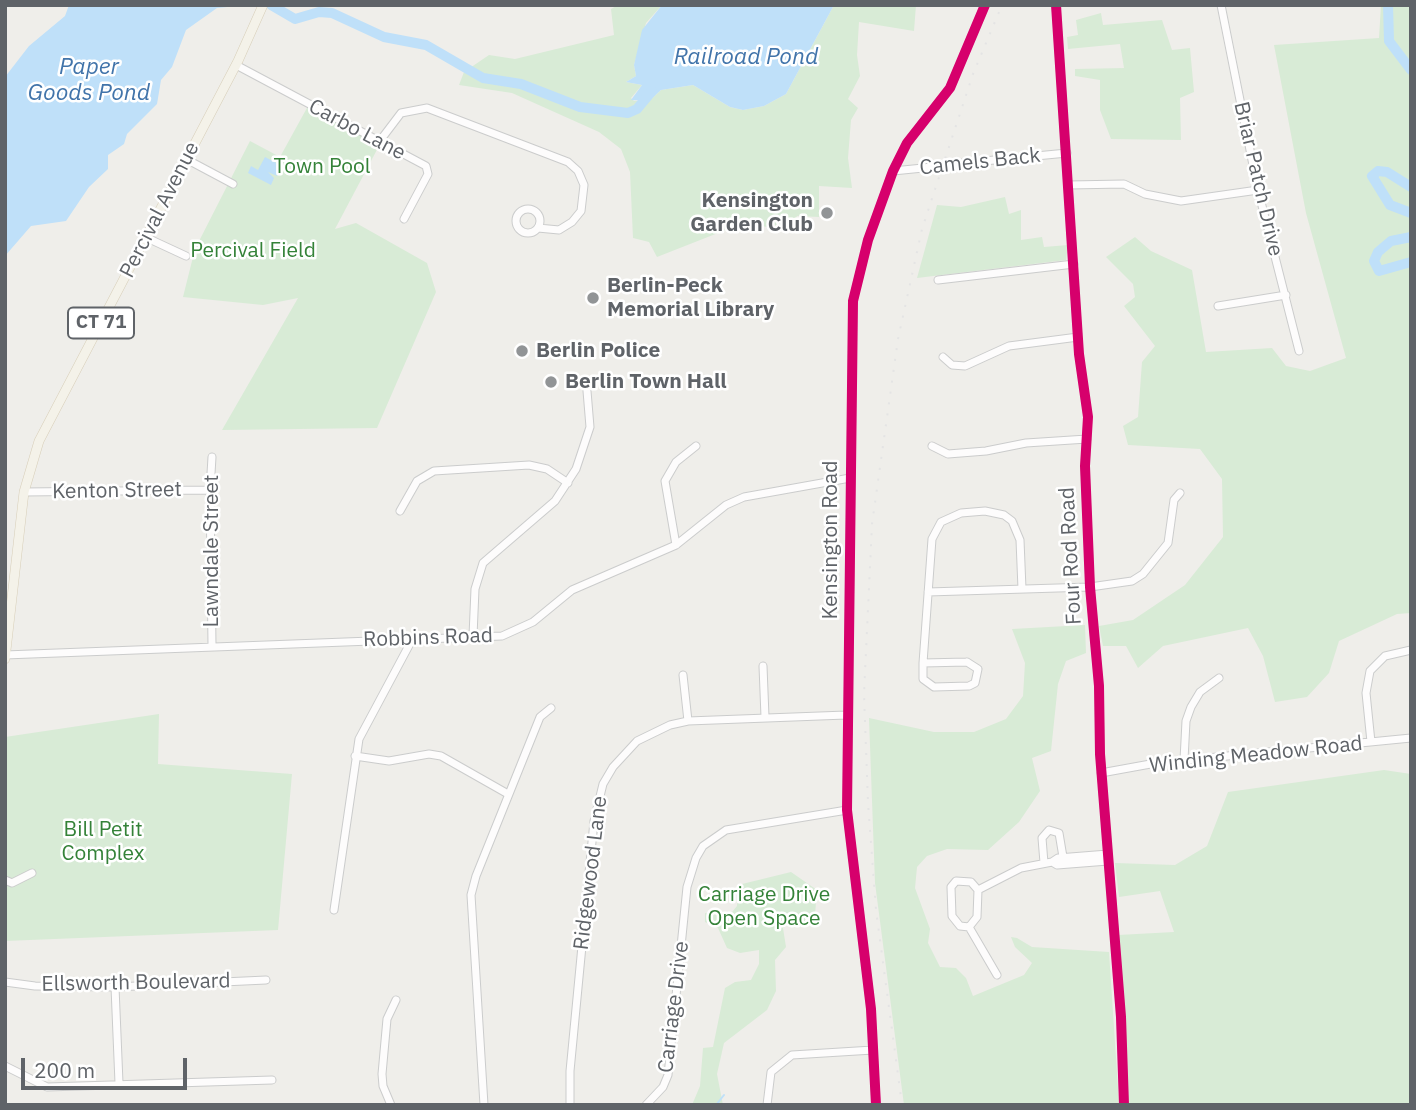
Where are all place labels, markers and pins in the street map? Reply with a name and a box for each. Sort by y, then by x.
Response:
place label: Kensington Garden Club [690,188,813,238]
marker: Kensington Garden Club [819,205,835,221]
place label: Berlin-Peck Memorial Library [607,273,774,323]
marker: Berlin-Peck Memorial Library [585,290,601,306]
place label: Berlin Police [536,338,660,364]
marker: Berlin Police [514,343,530,359]
place label: Berlin Town Hall [565,369,727,395]
marker: Berlin Town Hall [543,374,559,390]

